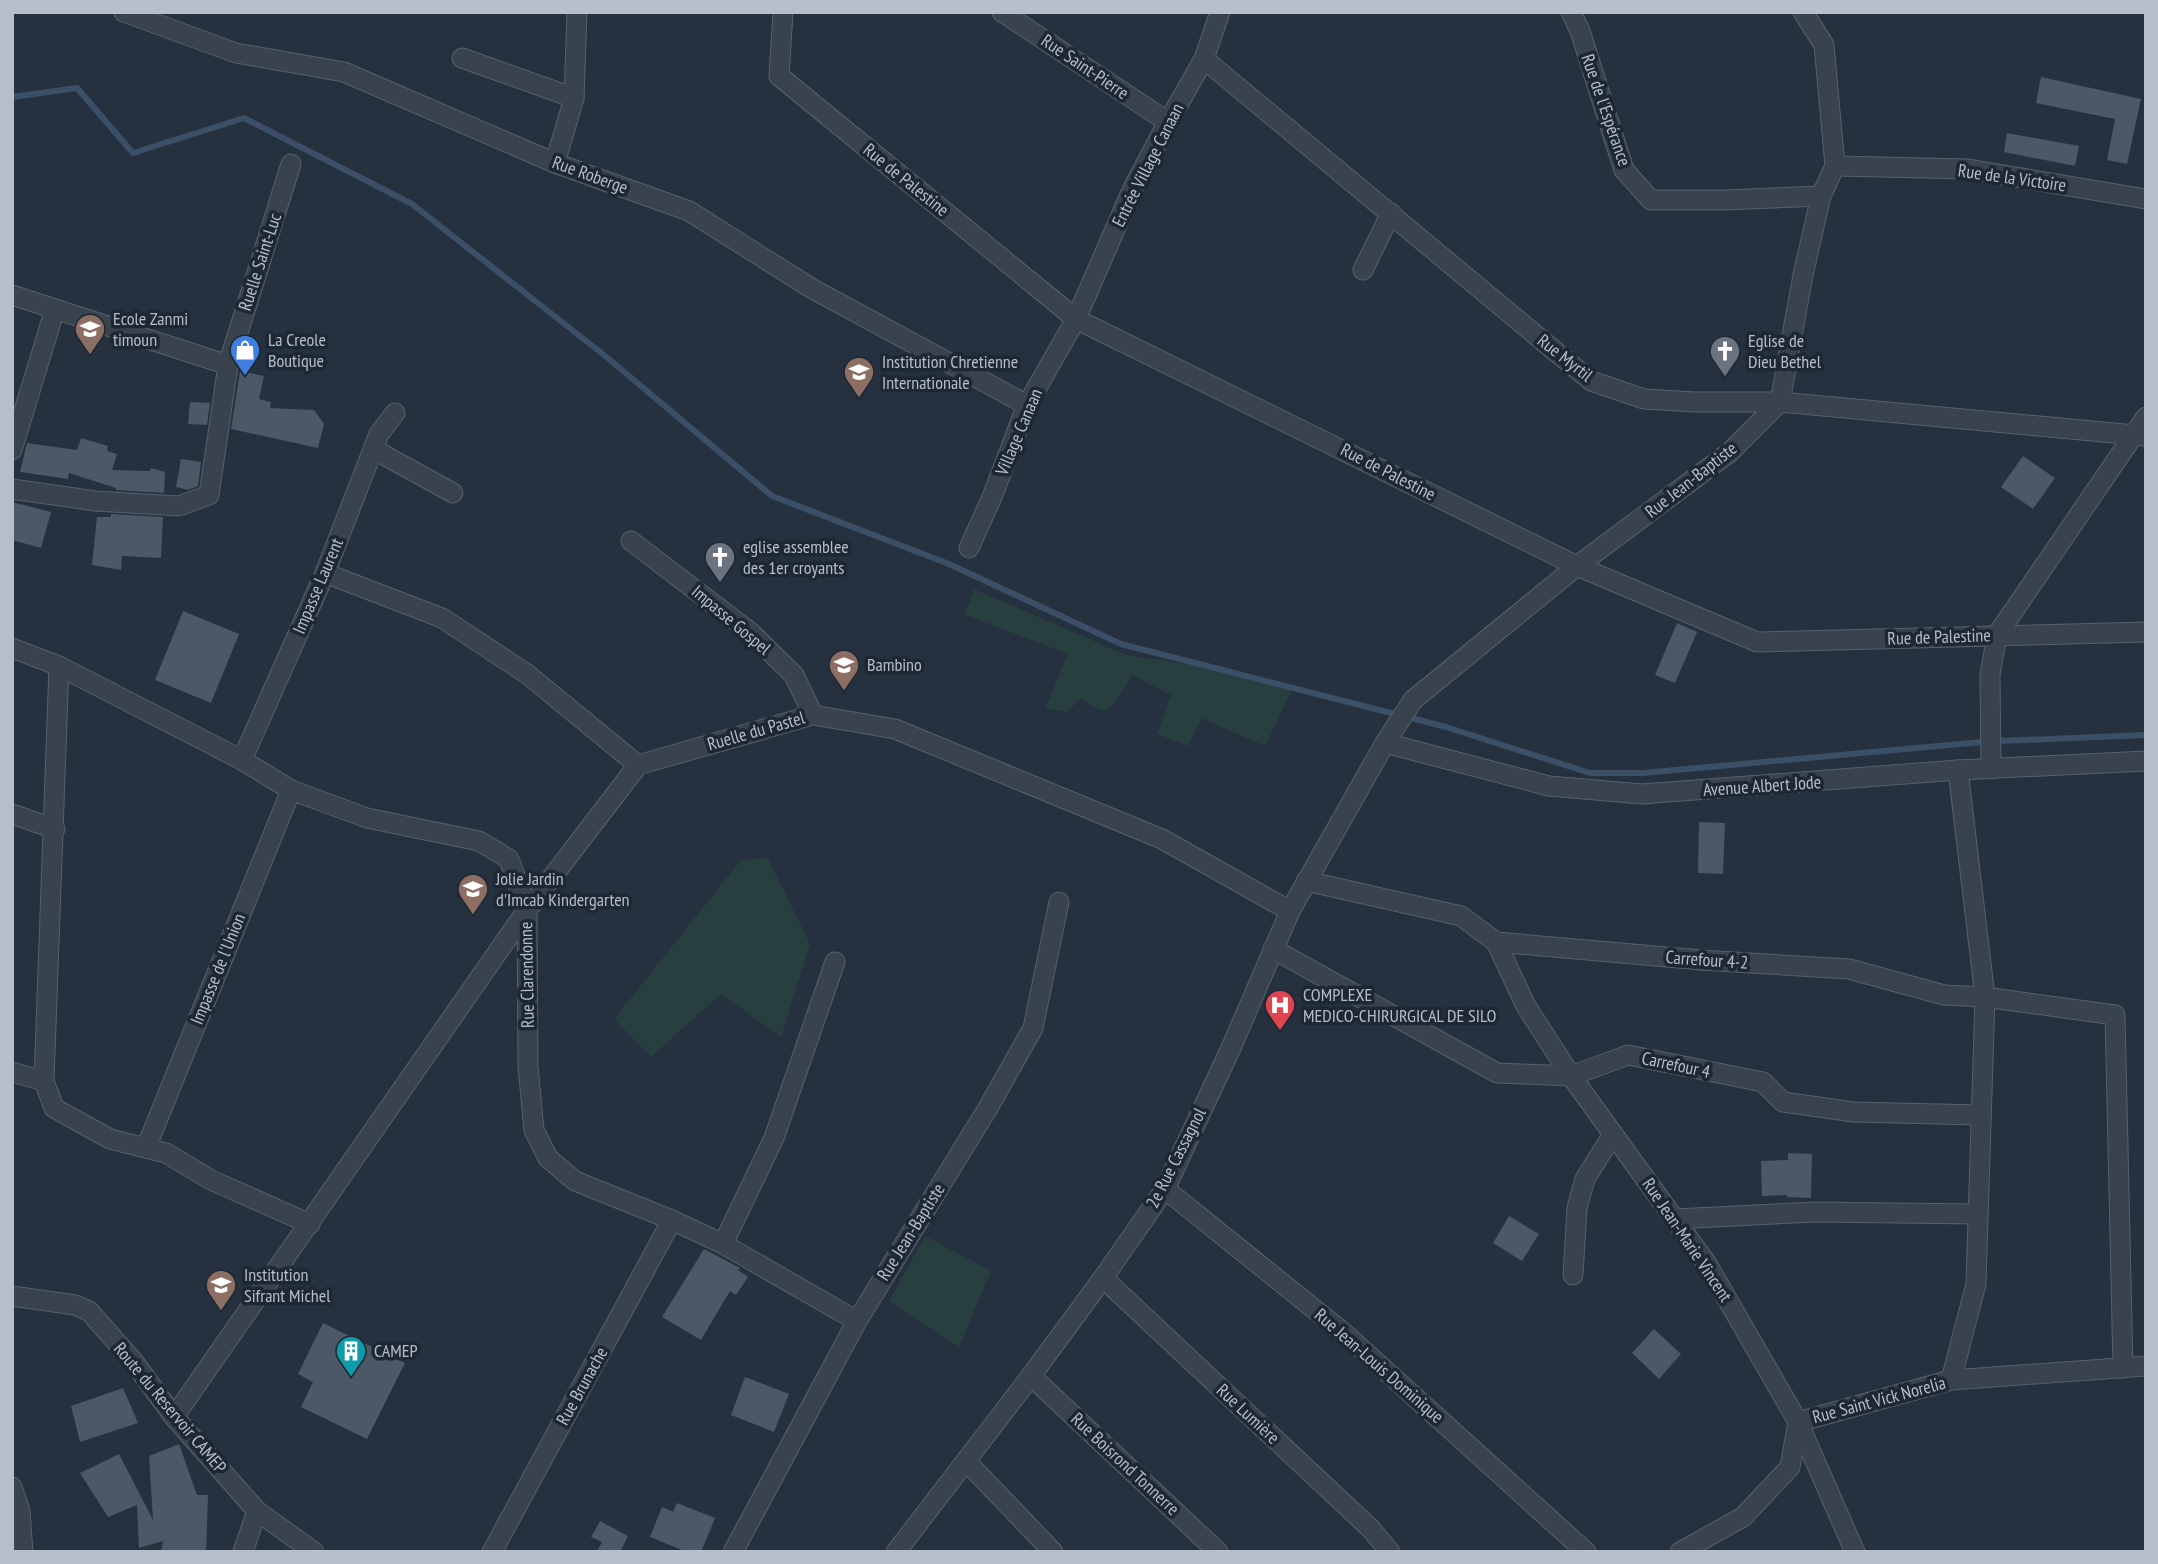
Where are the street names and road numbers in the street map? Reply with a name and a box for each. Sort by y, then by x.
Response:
street label: Rue Saint-Pierre [1037,29,1134,104]
street label: Rue de l'Espérance [1577,51,1636,169]
street label: Entrée Village Canaan [1106,99,1189,231]
street label: Rue de Palestine [859,138,954,221]
street label: Rue Roberge [549,150,631,199]
street label: Rue de la Victoire [1956,159,2068,196]
street label: Ruelle Saint-Luc [233,209,286,314]
street label: Rue Myrtil [1533,329,1598,387]
street label: Village Canaan [990,385,1047,480]
street label: Rue Jean-Baptiste [1640,437,1741,523]
street label: Rue de Palestine [1337,438,1440,505]
street label: Impasse Laurent [287,534,348,637]
street label: Impasse Gospel [687,580,776,660]
street label: Rue de Palestine [1887,623,1991,650]
street label: Ruelle du Pastel [704,705,808,755]
street label: Avenue Albert Jode [1702,770,1822,801]
street label: Impasse de l'Union [185,910,250,1028]
street label: Rue Clarendonne [514,922,539,1028]
street label: Carrefour 4-2 [1665,945,1749,974]
street label: Carrefour 4 [1640,1046,1712,1083]
street label: 2e Rue Cassagnol [1141,1103,1211,1212]
street label: Rue Jean-Marie Vincent [1637,1173,1737,1306]
street label: Rue Jean-Baptiste [872,1179,950,1285]
street label: Rue Jean-Louis Dominique [1310,1303,1449,1428]
street label: Route du Reservoir CAMEP [109,1338,232,1478]
street label: Rue Brunache [551,1343,612,1429]
street label: Rue Saint Vick Norelia [1810,1371,1948,1428]
street label: Rue Lumière [1212,1379,1285,1449]
street label: Rue Boisrond Tonnerre [1066,1407,1184,1520]

